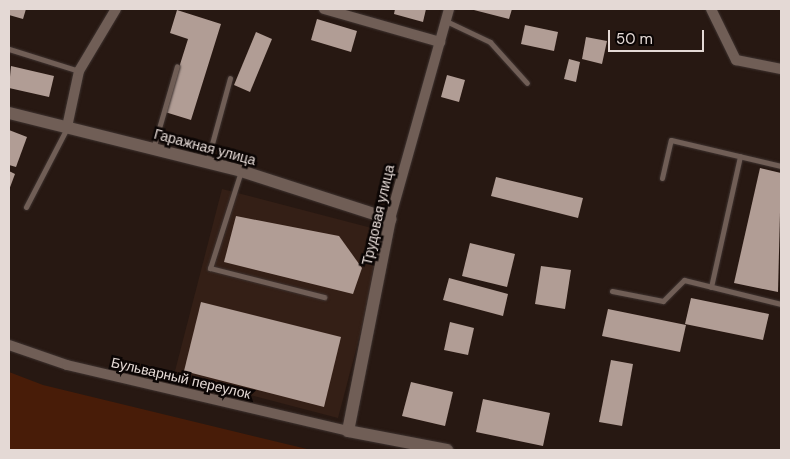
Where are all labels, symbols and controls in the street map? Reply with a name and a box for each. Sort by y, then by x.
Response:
scale bar [610,20,706,52]
text: 50 m [616,29,653,49]
street label: Гаражная улица [152,125,258,169]
street label: Трудовая улица [358,163,398,267]
street label: Бульварный переулок [109,354,253,402]

